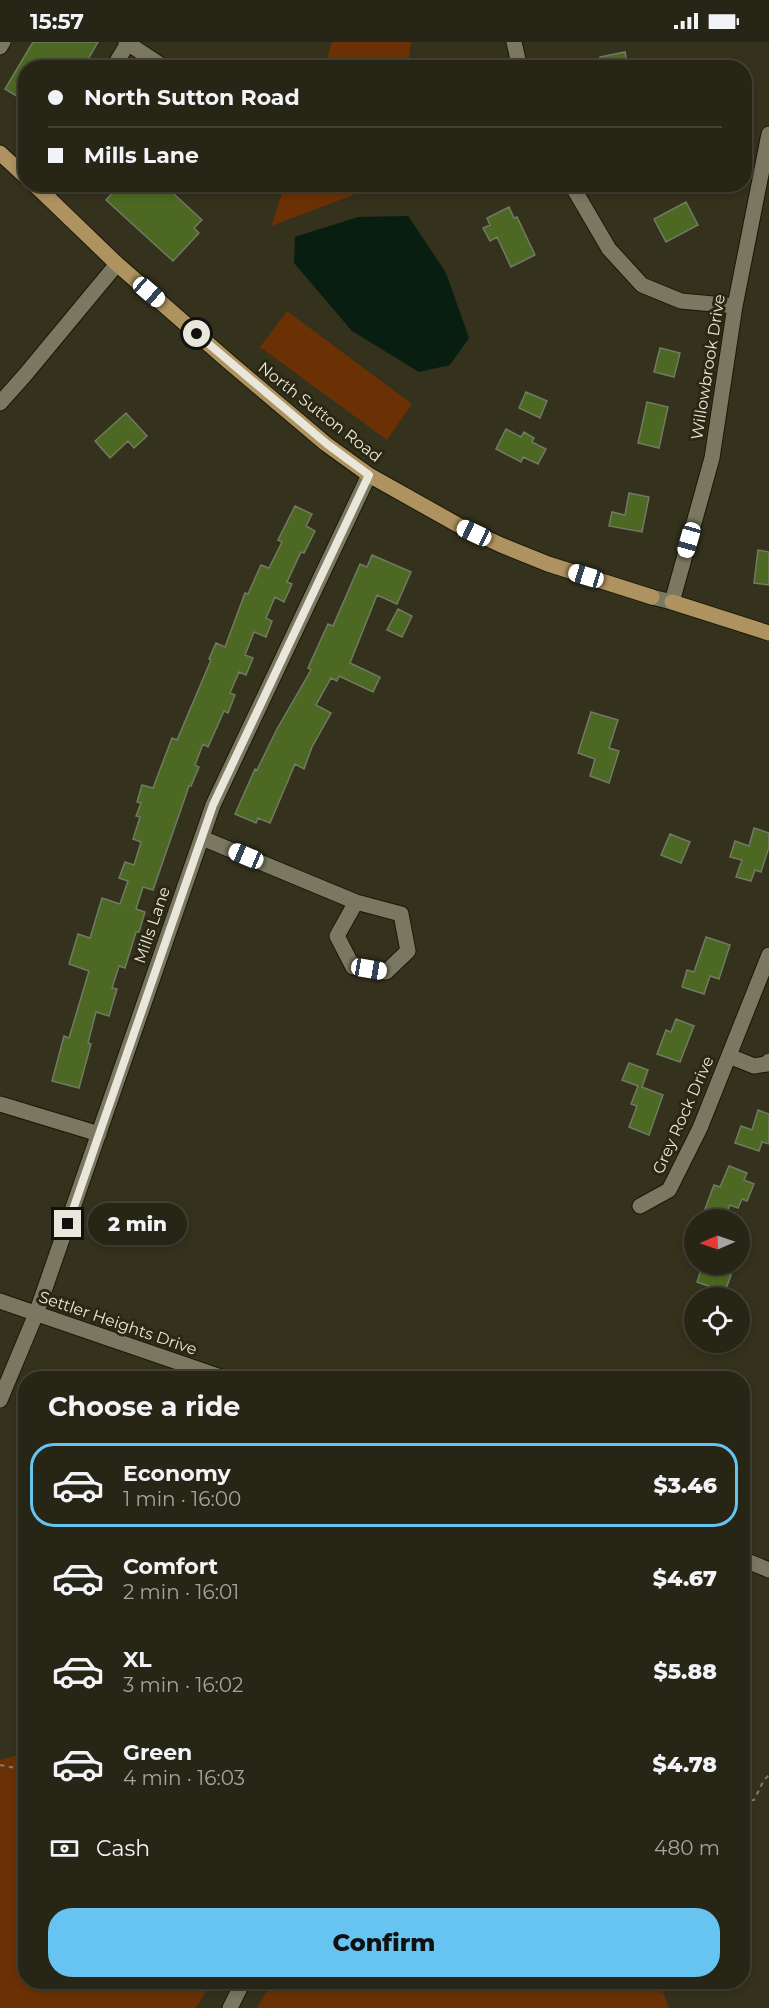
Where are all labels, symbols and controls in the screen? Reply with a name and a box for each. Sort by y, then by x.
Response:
text: 15:57 [30,8,84,35]
text: North Sutton Road [84,84,300,111]
text: Mills Lane [84,142,199,169]
car [130,273,168,311]
street label: Willowbrook Drive [687,293,729,441]
route start [183,320,210,347]
street label: North Sutton Road [255,358,385,466]
car [454,517,494,549]
car [675,520,703,560]
car [566,562,606,590]
car [226,841,266,871]
street label: Mills Lane [130,884,174,966]
car [350,957,388,981]
street label: Grey Rock Drive [648,1053,718,1177]
callout: 2 min [89,1203,188,1245]
north arrow [684,1209,750,1275]
map controls [684,1209,750,1353]
route end [54,1210,81,1237]
text: 2 min [108,1212,167,1236]
street label: Settler Heights Drive [36,1287,200,1359]
button: locate [684,1287,750,1353]
text: Choose a ride [48,1390,240,1423]
icon: car [51,1458,105,1512]
text: Economy [123,1460,231,1487]
text: $3.46 [654,1472,717,1499]
text: 1 min · 16:00 [123,1487,241,1511]
icon: car [51,1551,105,1605]
text: Comfort [123,1553,218,1580]
text: $4.67 [653,1565,717,1592]
text: 2 min · 16:01 [123,1580,239,1604]
icon: car [51,1644,105,1698]
text: XL [123,1646,152,1673]
text: $5.88 [654,1658,717,1685]
text: 3 min · 16:02 [123,1673,243,1697]
icon: car [51,1737,105,1791]
text: Green [123,1739,192,1766]
text: $4.78 [653,1751,717,1778]
text: 4 min · 16:03 [123,1766,245,1790]
icon: cash [48,1832,81,1865]
text: Cash [96,1835,150,1862]
text: 480 m [654,1836,720,1860]
button: Confirm [48,1908,720,1977]

